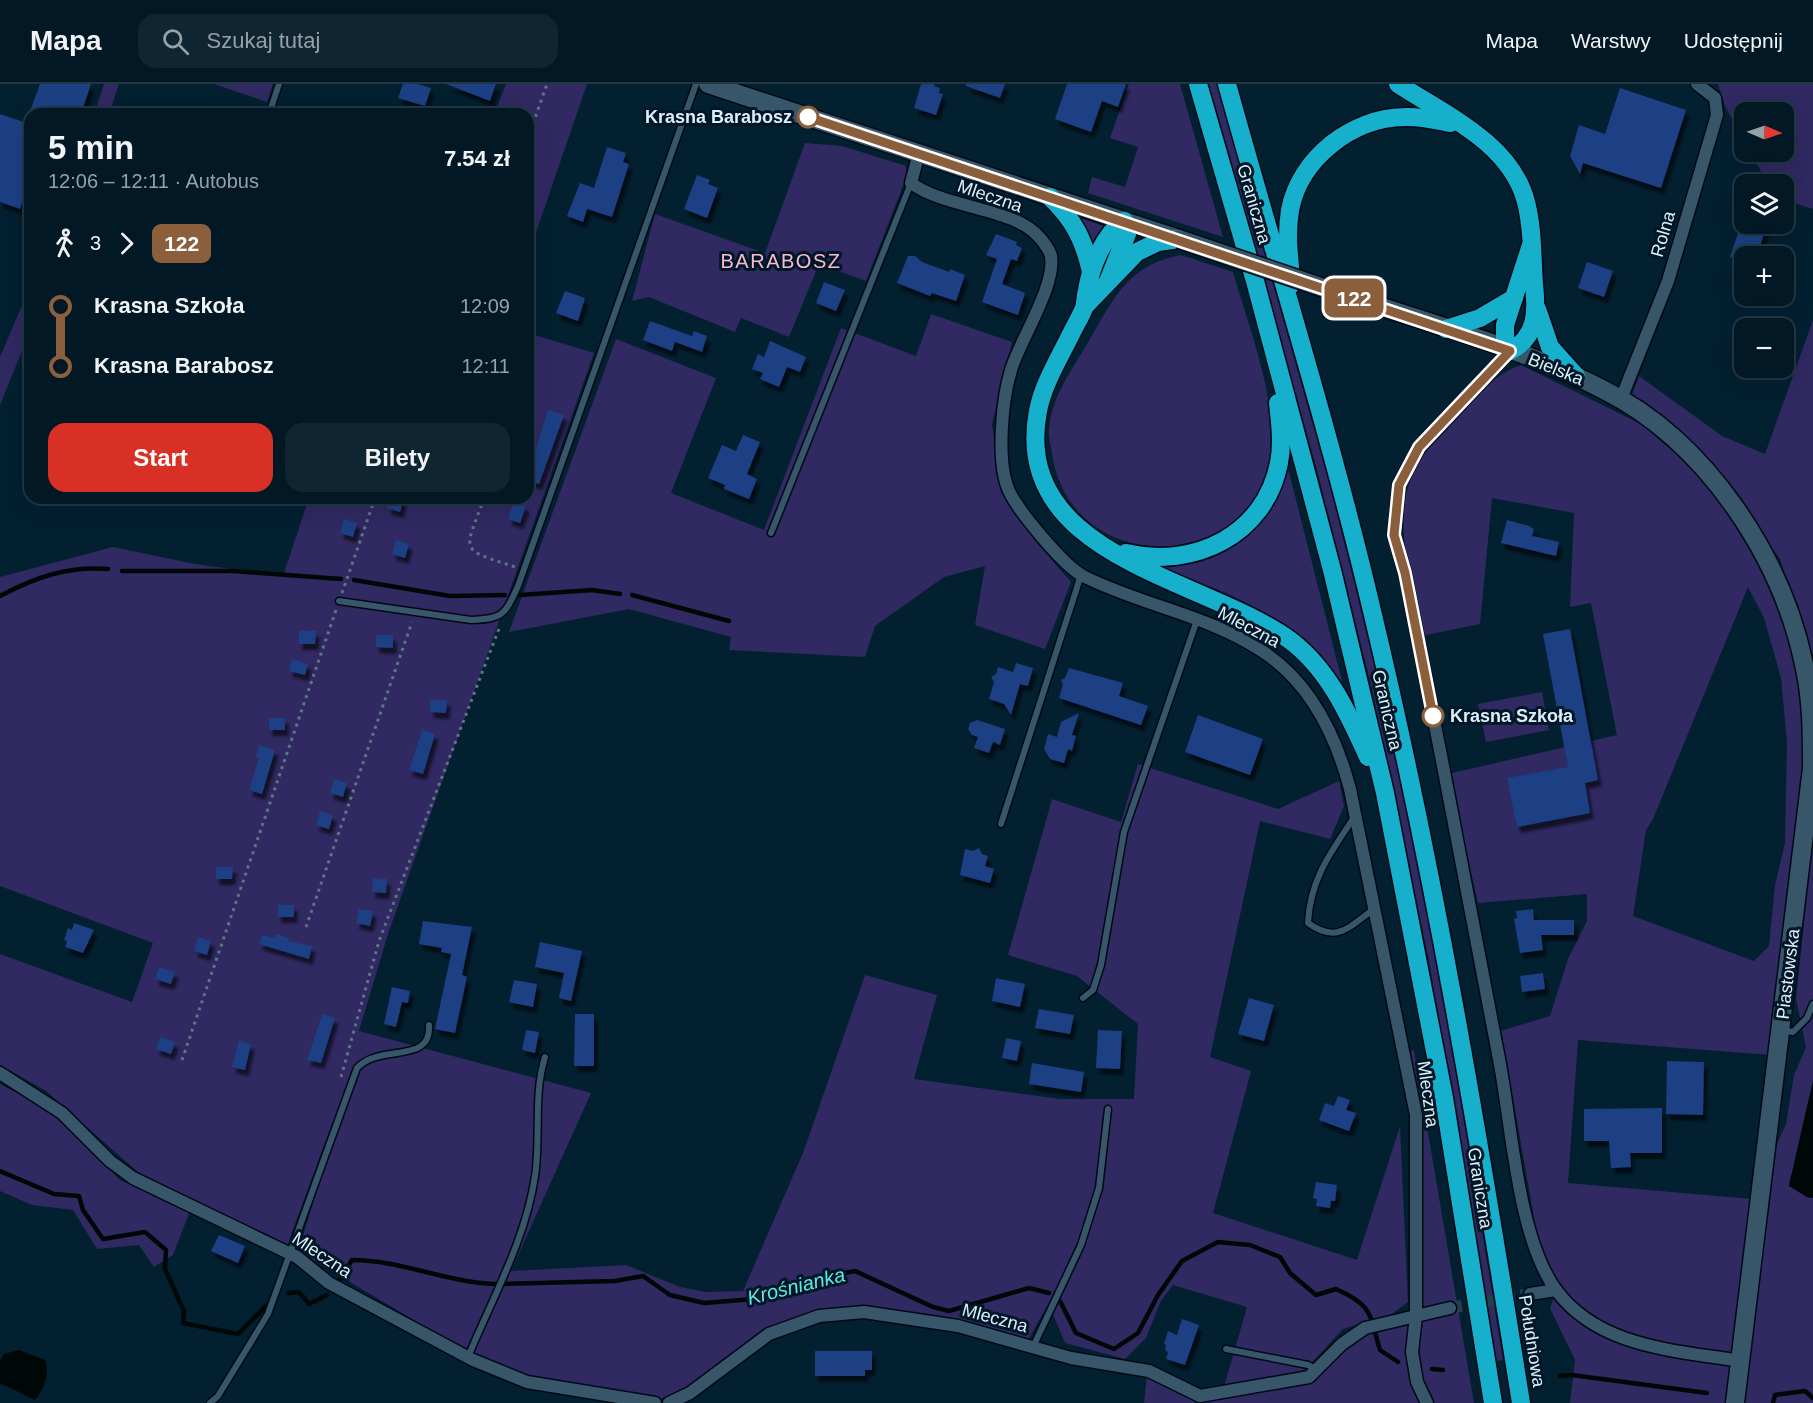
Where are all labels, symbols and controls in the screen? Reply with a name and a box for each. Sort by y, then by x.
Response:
search box [138,14,558,68]
text: Mapa [30,25,102,56]
icon: search [159,25,192,58]
text: Szukaj tutaj [207,28,320,53]
text: Mapa [1486,29,1538,52]
text: Warstwy [1571,29,1651,52]
text: Udostępnij [1684,29,1783,52]
north arrow [1734,102,1794,162]
map controls [1734,102,1794,378]
marker: Krasna Barabosz [797,106,819,128]
place label: Krasna Barabosz [645,107,792,127]
text: 5 min [48,129,134,166]
text: 7.54 zł [444,146,510,171]
street label: Graniczna [1233,162,1275,247]
text: 12:06 – 12:11 · Autobus [48,170,259,192]
button: layers [1734,174,1794,234]
street label: Mleczna [955,176,1026,217]
street label: Rolna [1647,208,1679,259]
icon: walk [48,227,81,260]
icon: forward [110,227,143,260]
text: 3 [90,232,101,254]
text: 122 [164,232,199,255]
button: + [1734,246,1794,306]
district label: BARABOSZ [721,250,841,272]
line badge: 122 [1320,278,1388,318]
text: 122 [1336,287,1372,310]
text: Krasna Szkoła [94,293,244,318]
text: 12:09 [460,295,510,317]
button: − [1734,318,1794,378]
street label: Bielska [1525,349,1588,390]
text: Krasna Barabosz [94,353,274,378]
text: 12:11 [461,355,510,377]
button: Start [48,423,273,492]
button: Bilety [285,423,510,492]
street label: Mleczna [1215,602,1284,652]
street label: Graniczna [1368,668,1406,753]
marker: Krasna Szkoła [1422,705,1444,727]
place label: Krasna Szkoła [1450,706,1574,726]
street label: Piastowska [1773,927,1804,1020]
street label: Mleczna [1413,1059,1443,1130]
street label: Graniczna [1464,1146,1496,1231]
street label: Mleczna [289,1228,356,1283]
water label: Krośnianka [745,1263,847,1309]
street label: Południowa [1515,1293,1549,1389]
street label: Mleczna [960,1300,1031,1337]

